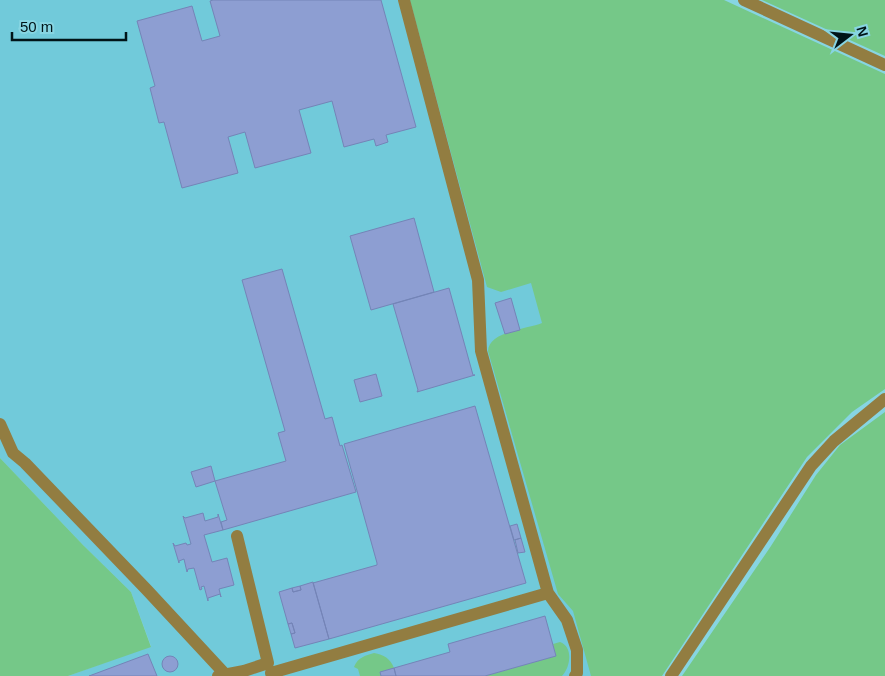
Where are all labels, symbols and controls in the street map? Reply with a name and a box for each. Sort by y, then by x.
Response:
scale bar [12,10,126,42]
north arrow [825,10,875,60]
text: 50 m [20,18,53,35]
text: N [853,24,872,38]

